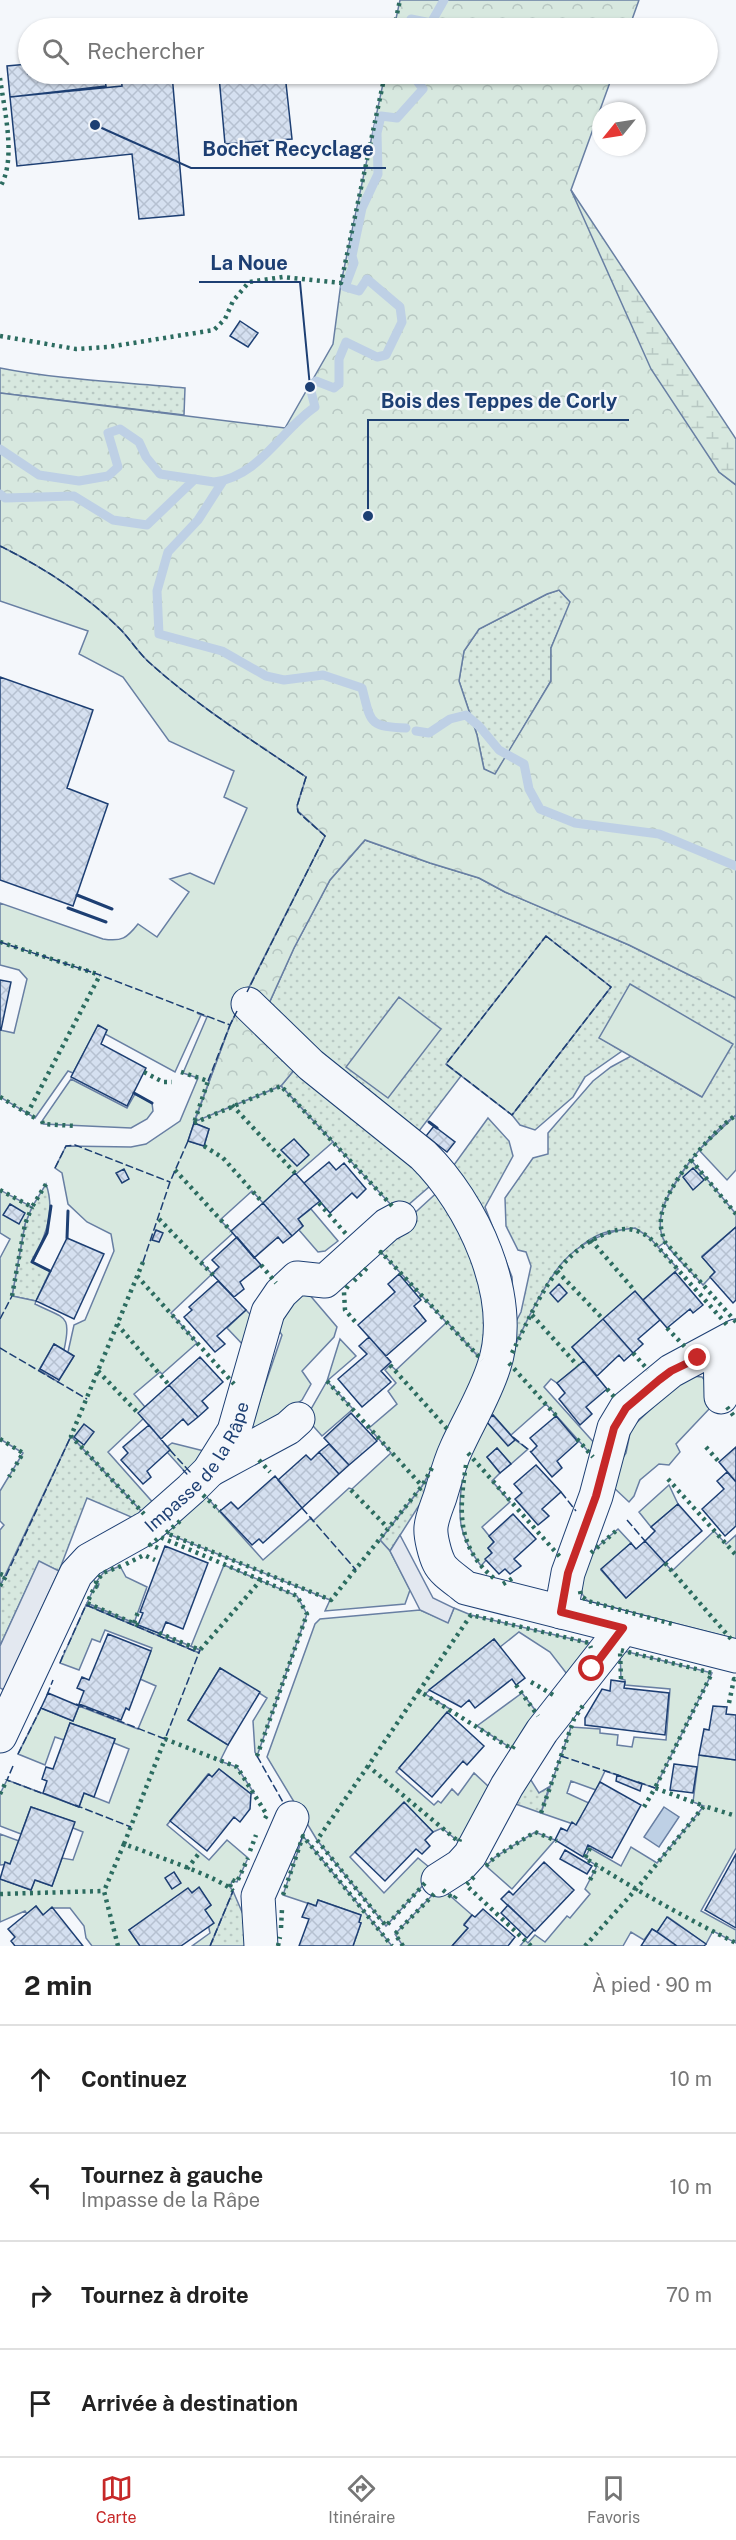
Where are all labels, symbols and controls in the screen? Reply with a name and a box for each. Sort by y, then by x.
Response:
search box [18,18,718,84]
icon: search [39,35,72,68]
text: Rechercher [87,38,205,64]
north arrow [592,102,646,156]
callout: Bochet Recyclage [191,130,386,168]
text: Bochet Recyclage [202,137,374,161]
callout: La Noue [199,244,300,282]
text: La Noue [210,251,288,275]
callout: Bois des Teppes de Corly [368,382,629,420]
text: Bois des Teppes de Corly [381,389,617,413]
route end [684,1344,710,1370]
street label: Impasse de la Râpe [140,1399,252,1536]
route start [578,1655,604,1681]
text: 2 min [24,1970,92,2001]
text: À pied · 90 m [592,1973,712,1997]
icon: ahead [24,2063,57,2096]
text: Continuez [81,2066,187,2092]
text: 10 m [669,2067,712,2091]
text: Tournez à gauche [81,2162,263,2188]
icon: left [24,2171,57,2204]
text: 10 m [669,2175,712,2199]
text: Impasse de la Râpe [81,2188,260,2212]
icon: right [24,2279,57,2312]
text: Tournez à droite [81,2282,249,2308]
text: 70 m [666,2283,712,2307]
icon: arrive [24,2387,57,2420]
text: Arrivée à destination [81,2390,298,2416]
tab: Carte [96,2472,137,2527]
tab: Itinéraire [328,2472,395,2527]
tab: Favoris [587,2472,640,2527]

